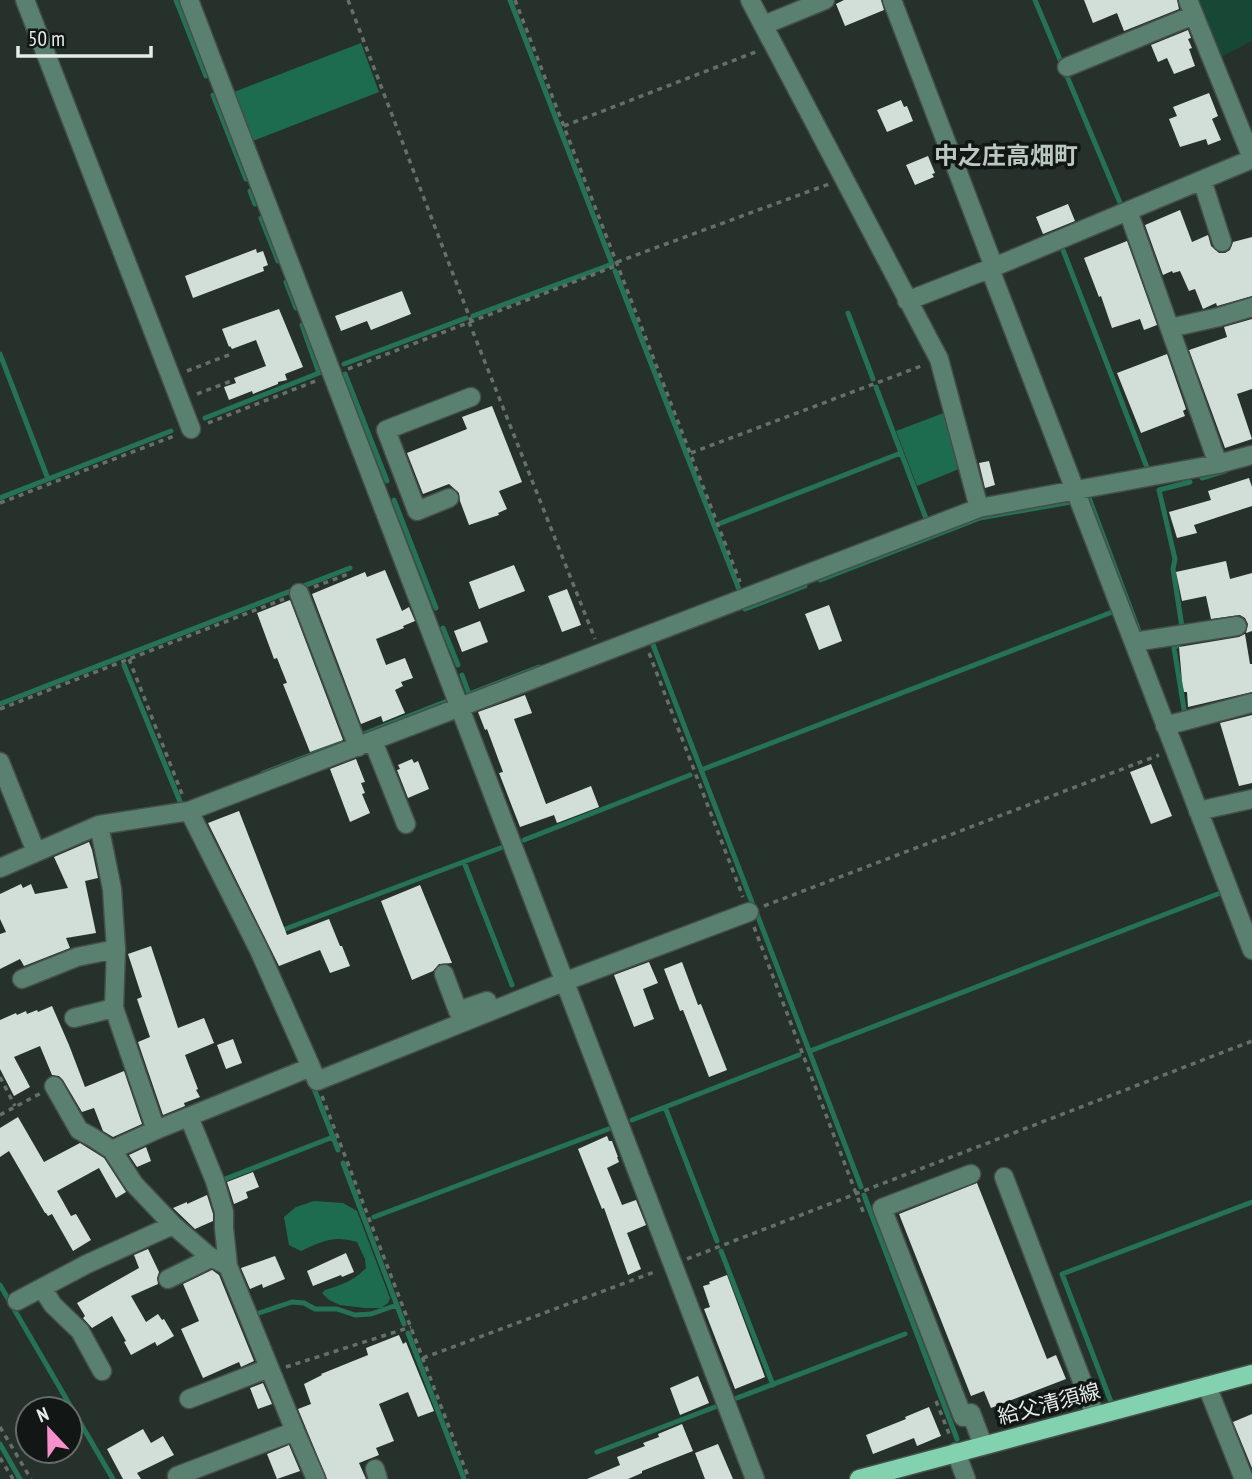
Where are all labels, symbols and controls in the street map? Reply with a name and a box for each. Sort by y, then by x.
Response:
scale bar [18,14,150,58]
text: 50 m [28,25,65,52]
district label: 中之庄高畑町 [934,140,1078,171]
street label: 給父清須線 [995,1377,1103,1430]
north arrow [14,1395,84,1465]
text: N [33,1401,52,1427]

